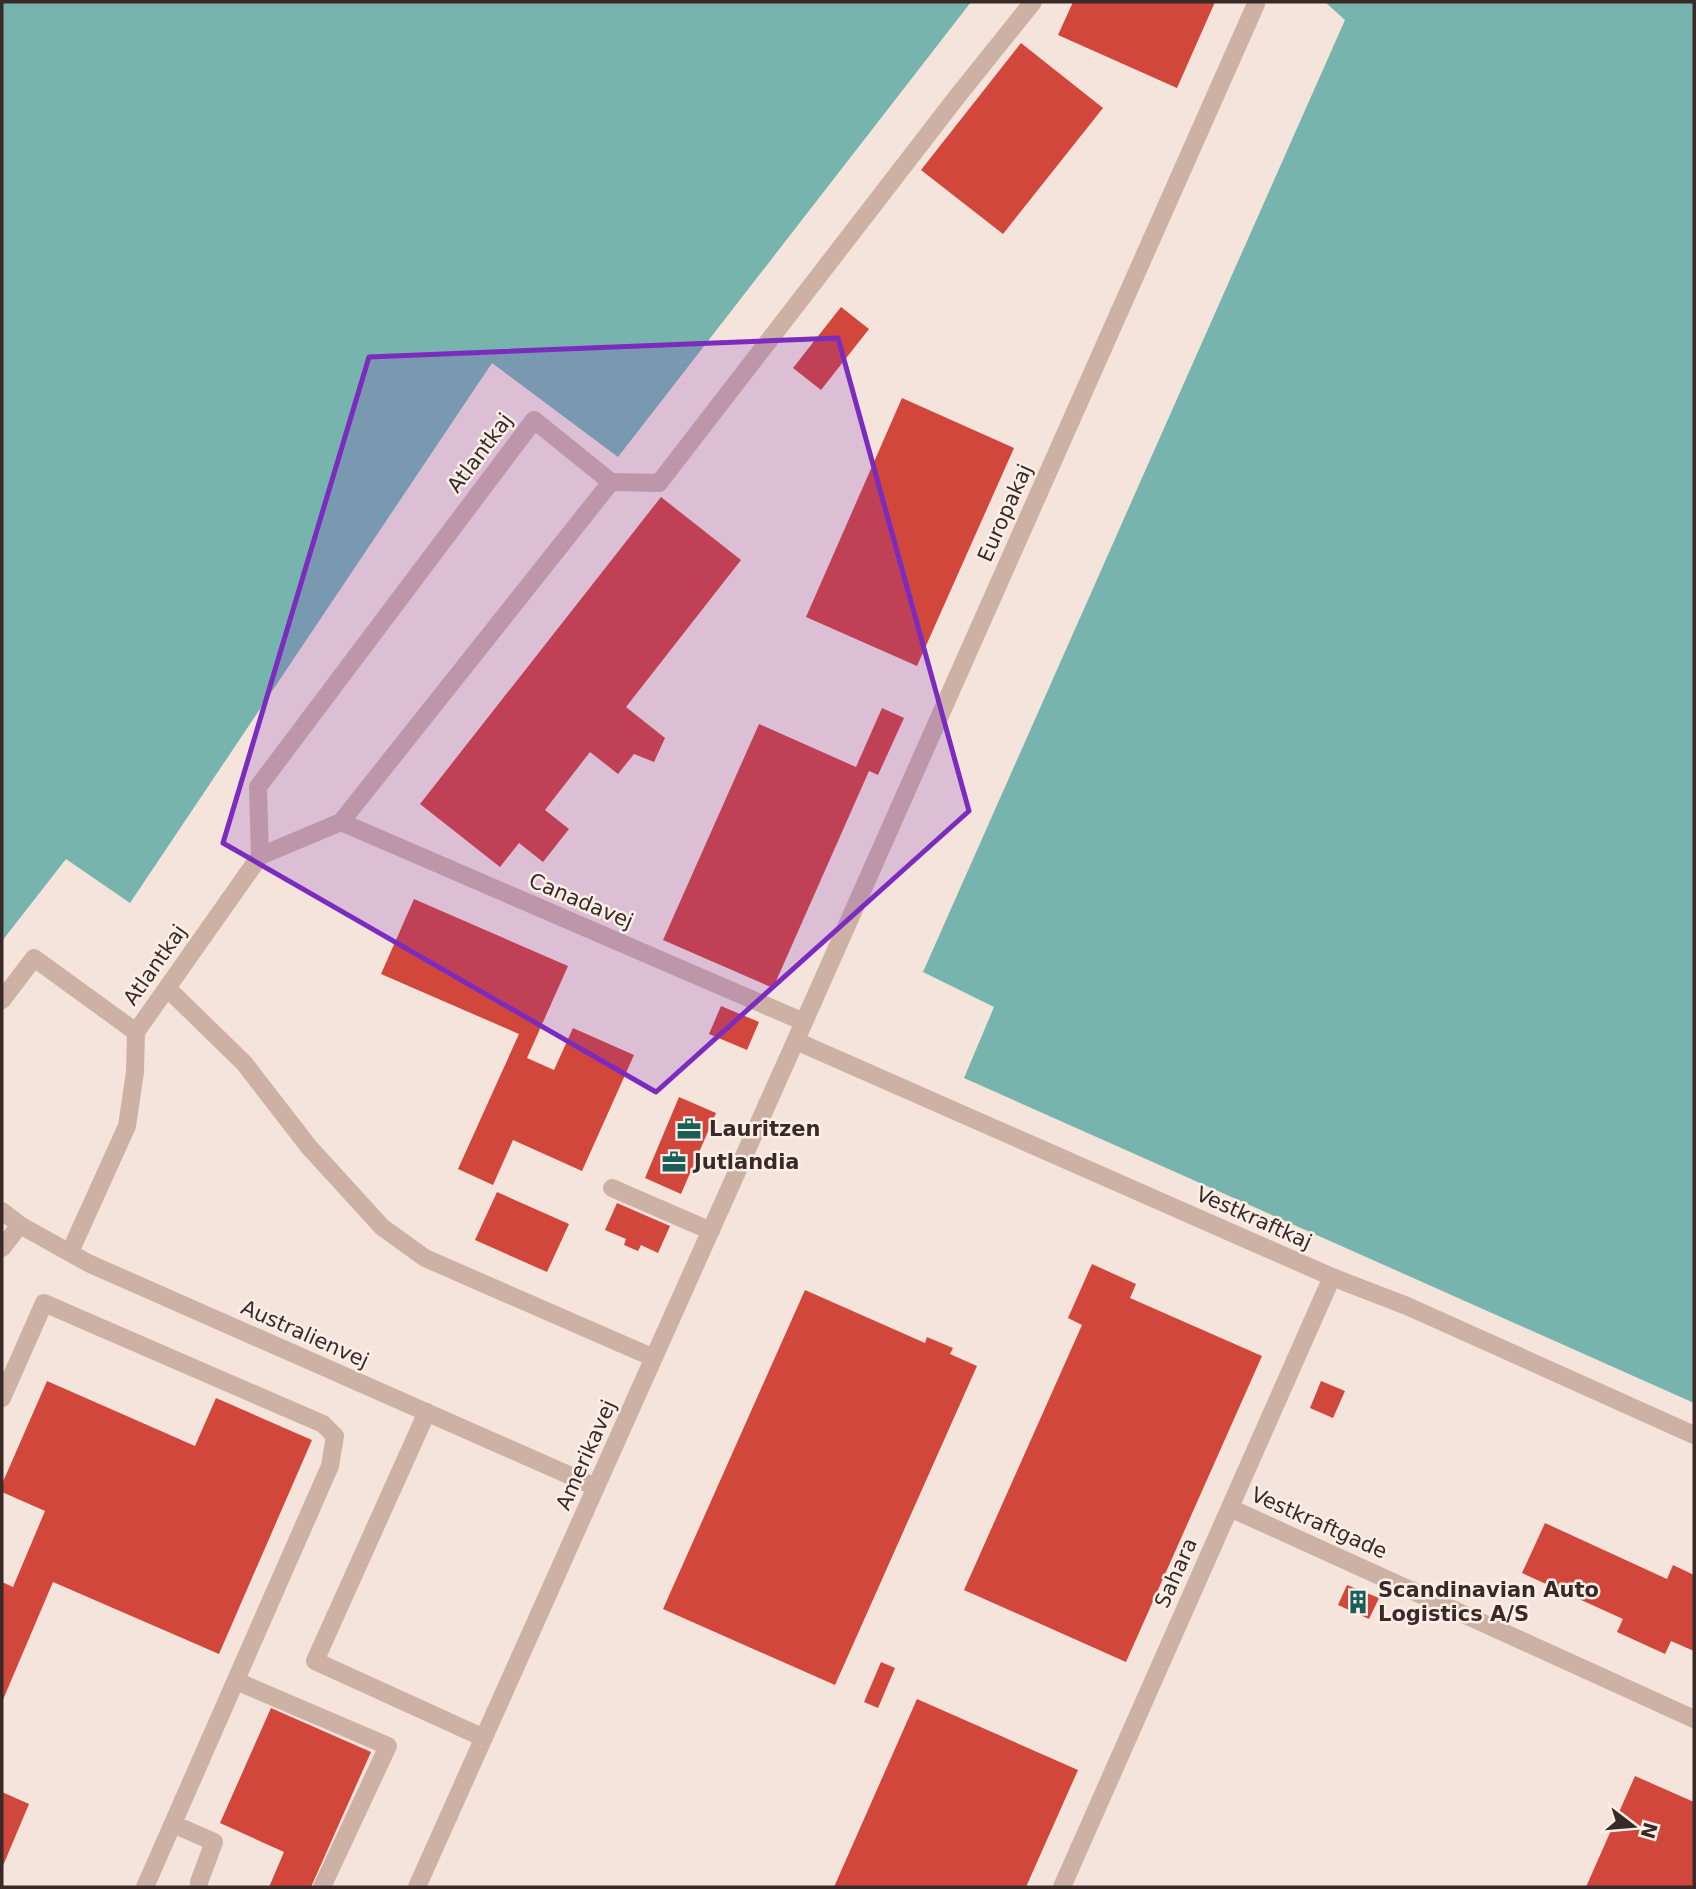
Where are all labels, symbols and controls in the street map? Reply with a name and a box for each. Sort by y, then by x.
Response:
street label: Atlantkaj [442,409,518,497]
street label: Europakaj [973,460,1037,566]
street label: Canadavej [525,868,637,934]
street label: Atlantkaj [119,920,191,1010]
office icon: Lauritzen [675,1115,703,1143]
place label: Lauritzen [709,1117,821,1141]
office icon: Jutlandia [660,1148,688,1176]
place label: Jutlandia [692,1150,800,1174]
street label: Vestkraftkaj [1192,1182,1316,1254]
street label: Australienvej [237,1295,373,1373]
street label: Amerikavej [551,1396,621,1514]
street label: Vestkraftgade [1247,1482,1391,1564]
street label: Sahara [1150,1534,1202,1612]
place label: Scandinavian Auto Logistics A/S [1378,1578,1599,1626]
building icon: Scandinavian Auto Logistics A/S [1344,1588,1372,1616]
north arrow [1598,1791,1668,1861]
text: N [1637,1820,1662,1841]

